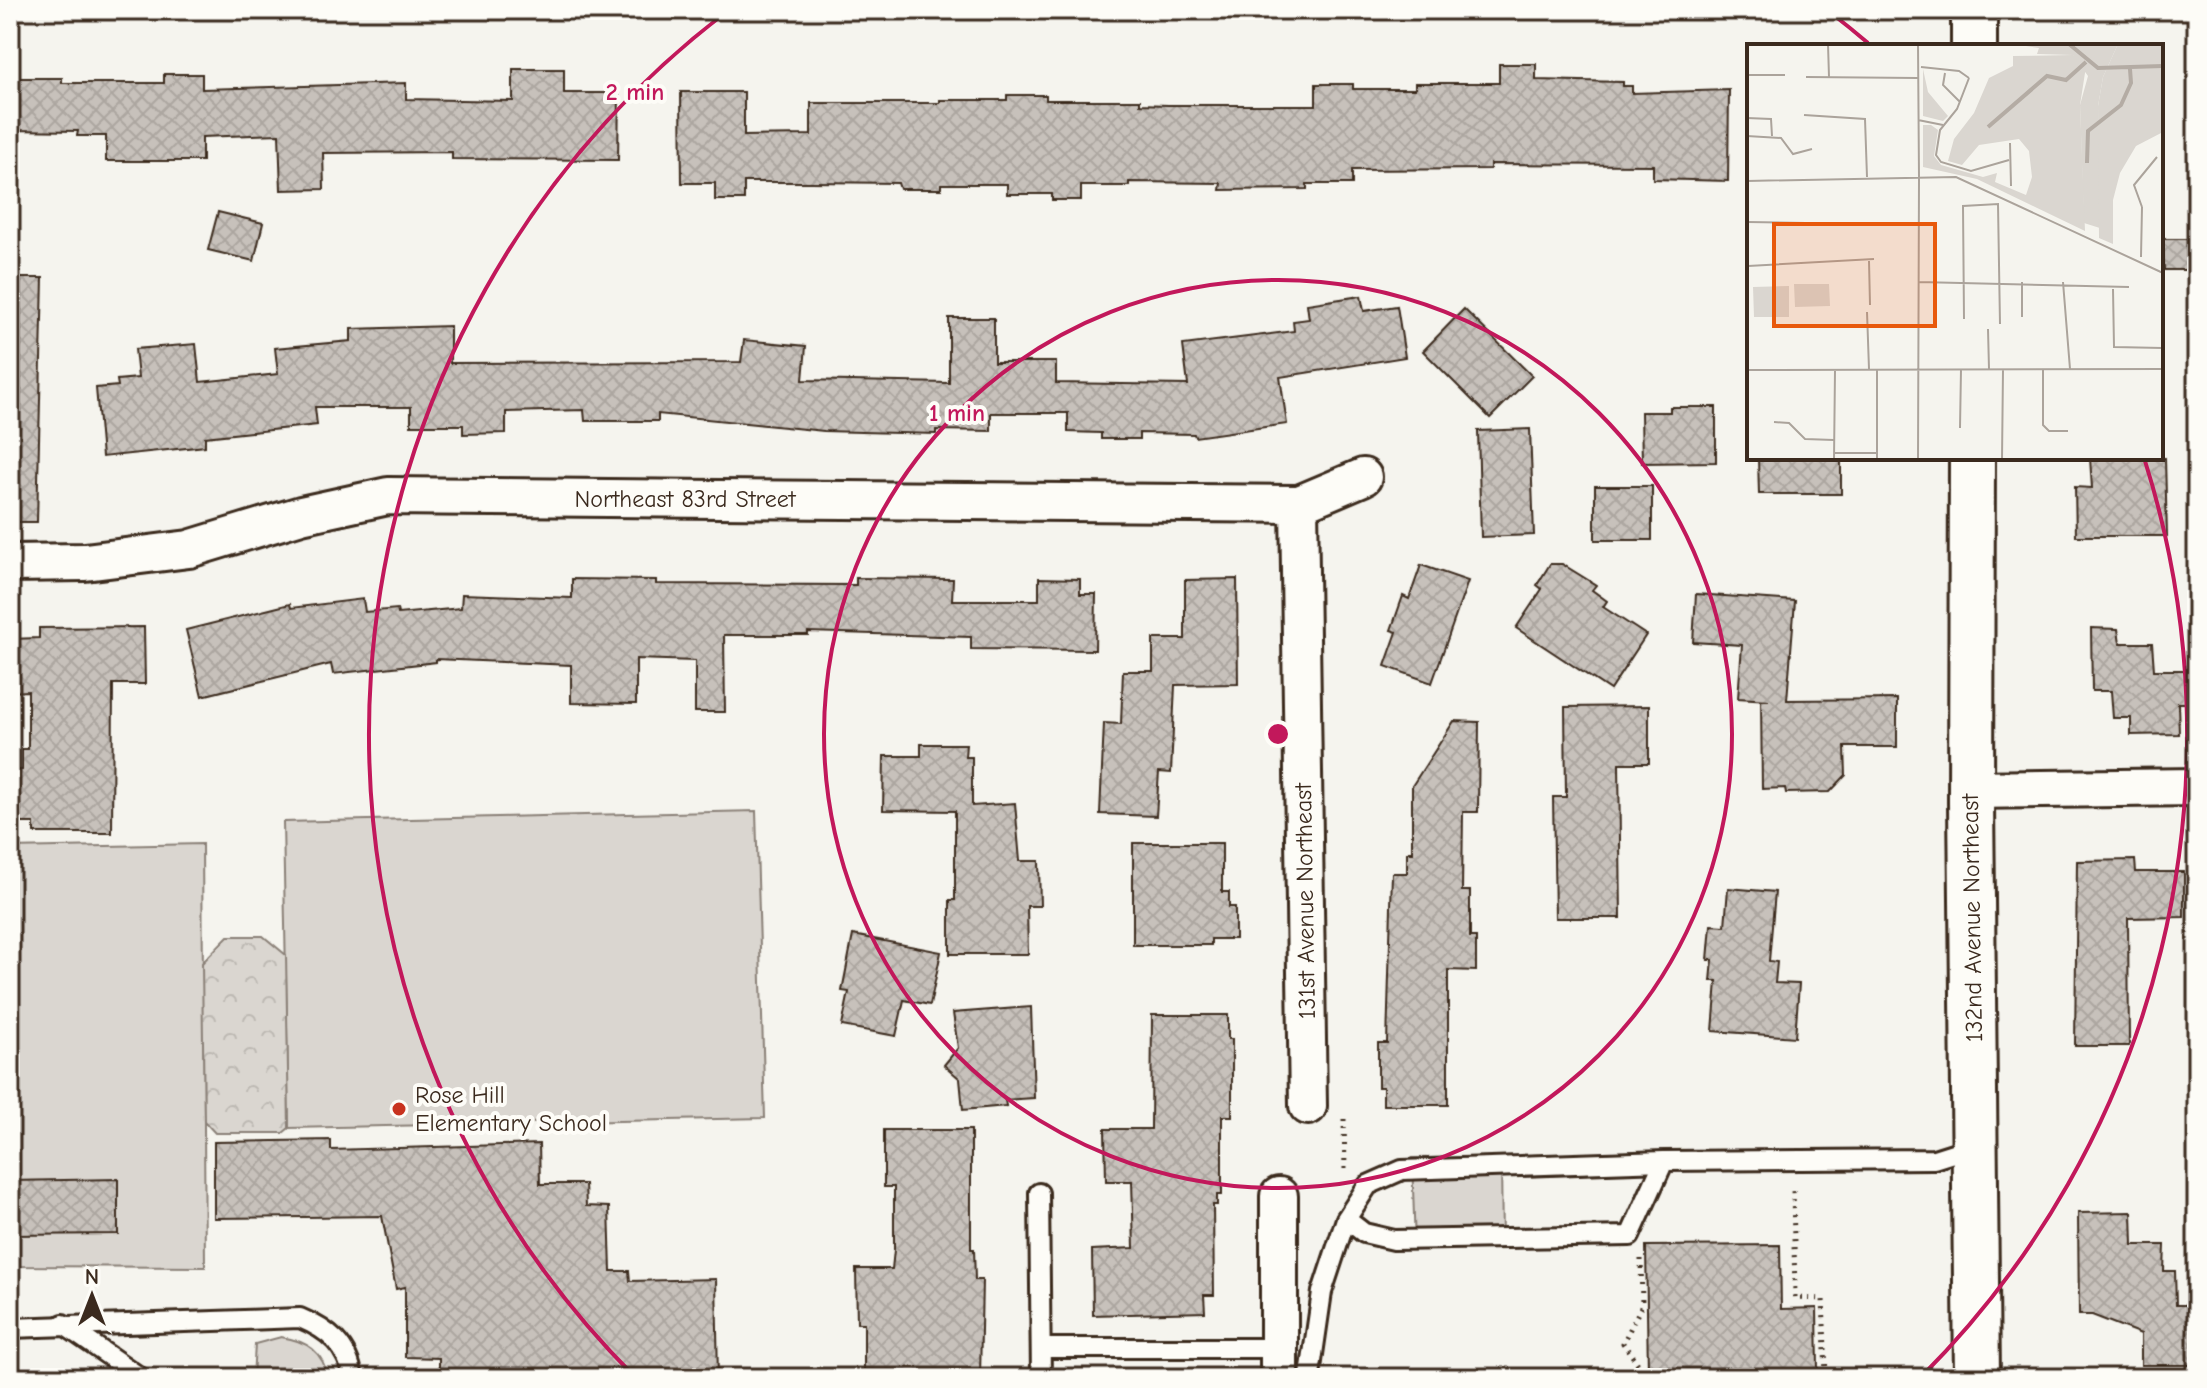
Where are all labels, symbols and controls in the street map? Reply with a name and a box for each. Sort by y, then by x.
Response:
inset map [1747,44,2163,460]
text: 2 min [606,78,664,106]
text: 1 min [929,399,985,427]
street label: Northeast 83rd Street [574,485,797,513]
centre of rings [1264,720,1292,748]
street label: 131st Avenue Northeast [1289,782,1321,1019]
street label: 132nd Avenue Northeast [1956,792,1988,1042]
place label: Rose Hill Elementary School [415,1081,607,1137]
marker: Rose Hill Elementary School [390,1100,408,1118]
north arrow [52,1256,132,1336]
text: N [85,1264,99,1290]

